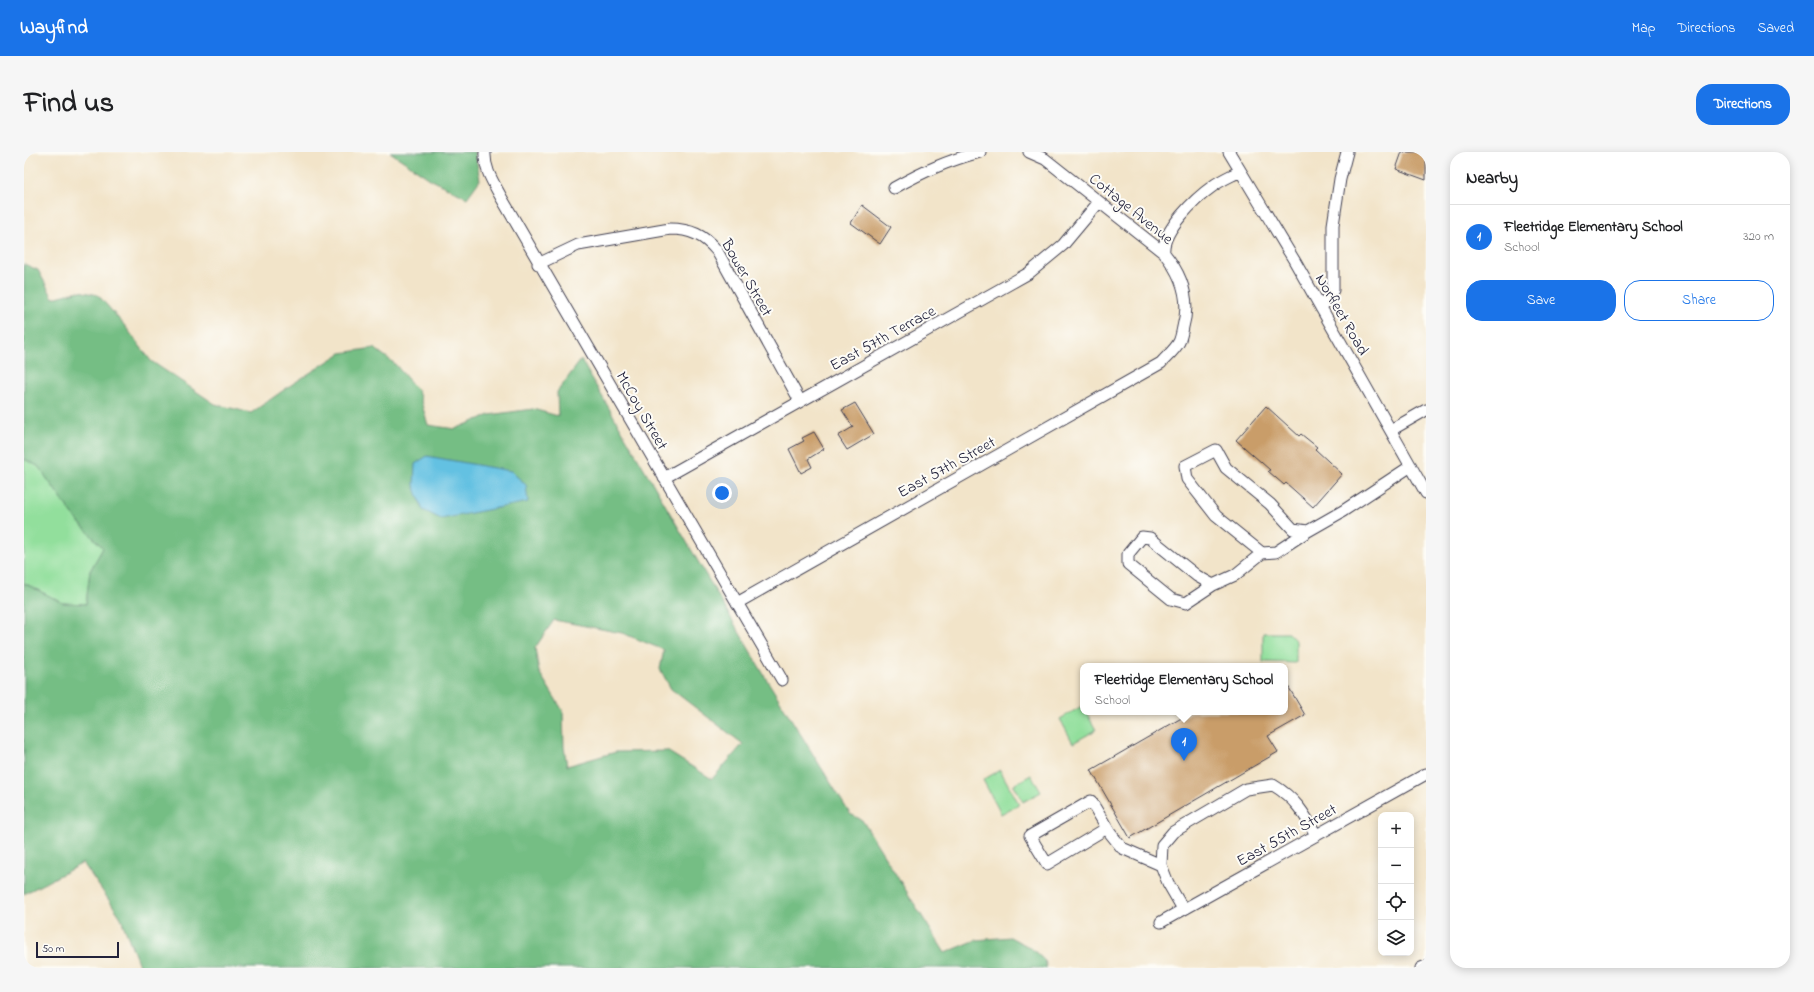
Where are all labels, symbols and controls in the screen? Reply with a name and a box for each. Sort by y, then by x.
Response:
text: Wayfind [20,15,88,42]
text: Map [1632,18,1655,39]
text: Directions [1677,18,1735,39]
text: Saved [1757,18,1794,39]
text: Find us [24,84,114,125]
button: Directions [1696,84,1790,125]
text: Nearby [1466,166,1518,191]
street label: Cottage Avenue [1083,168,1179,252]
text: Fleetridge Elementary School [1504,216,1683,238]
text: 1 [1477,227,1481,246]
text: 320 m [1743,227,1774,246]
street label: Bower Street [714,234,778,322]
text: School [1504,238,1540,257]
street label: Norfleet Road [1308,270,1374,360]
button: Save [1466,280,1616,321]
button: Share [1624,280,1774,321]
street label: East 57th Terrace [826,299,941,378]
street label: McCoy Street [609,367,674,455]
street label: East 57th Street [894,431,1001,505]
your location [712,483,732,503]
popup [1080,663,1288,715]
text: Fleetridge Elementary School [1095,669,1273,691]
text: School [1095,691,1130,710]
pin: 1 [1171,728,1197,761]
street label: East 55th Street [1232,798,1342,873]
map controls [1378,812,1414,956]
button: + [1378,812,1414,848]
button: − [1378,848,1414,884]
button: locate [1378,884,1414,920]
button: layers [1378,920,1414,956]
scale bar [36,940,119,959]
text: 50 m [42,941,64,957]

